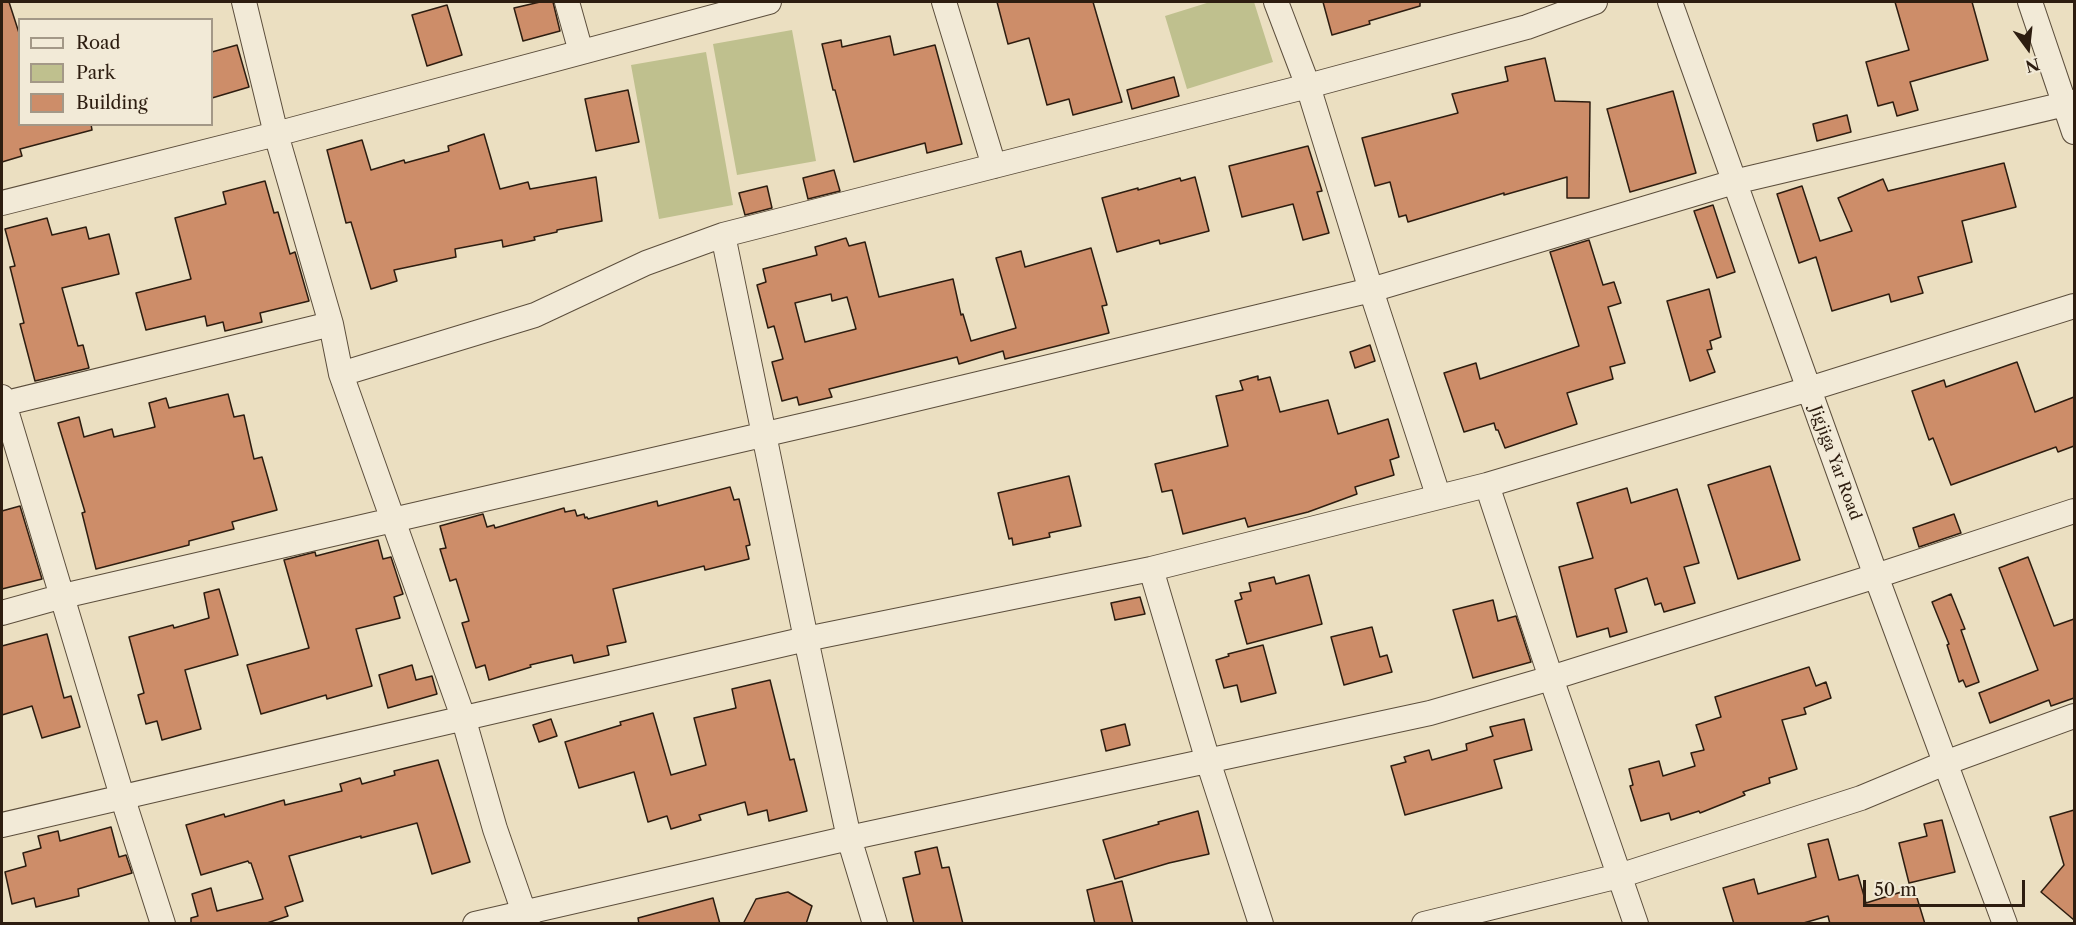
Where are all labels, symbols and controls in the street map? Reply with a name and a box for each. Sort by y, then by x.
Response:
legend [18,18,213,126]
north arrow [1998,18,2058,78]
text: Road [76,32,121,54]
text: N [2023,54,2042,77]
text: Park [76,62,115,84]
text: Building [76,92,148,114]
street label: Jigjiga Yar Road [1805,403,1865,523]
scale bar [1866,868,2028,906]
text: 50 m [1874,879,1917,901]

